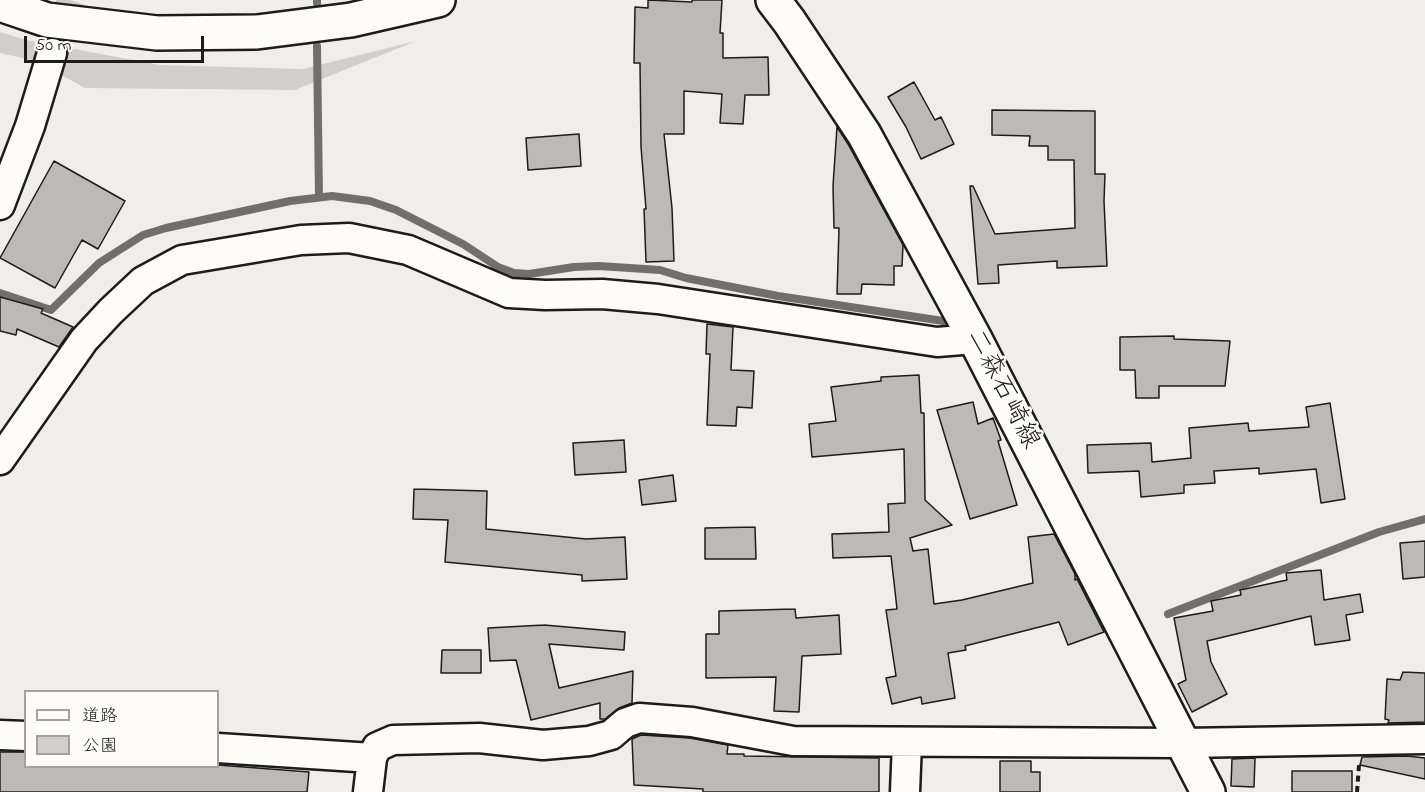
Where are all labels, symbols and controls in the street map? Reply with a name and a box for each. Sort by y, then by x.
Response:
scale bar [27,24,207,62]
text: 50 m [35,33,72,59]
street label: 二森石崎線 [958,325,1044,455]
legend [24,690,219,768]
text: 道路 [82,704,118,730]
text: 公園 [82,734,118,760]

